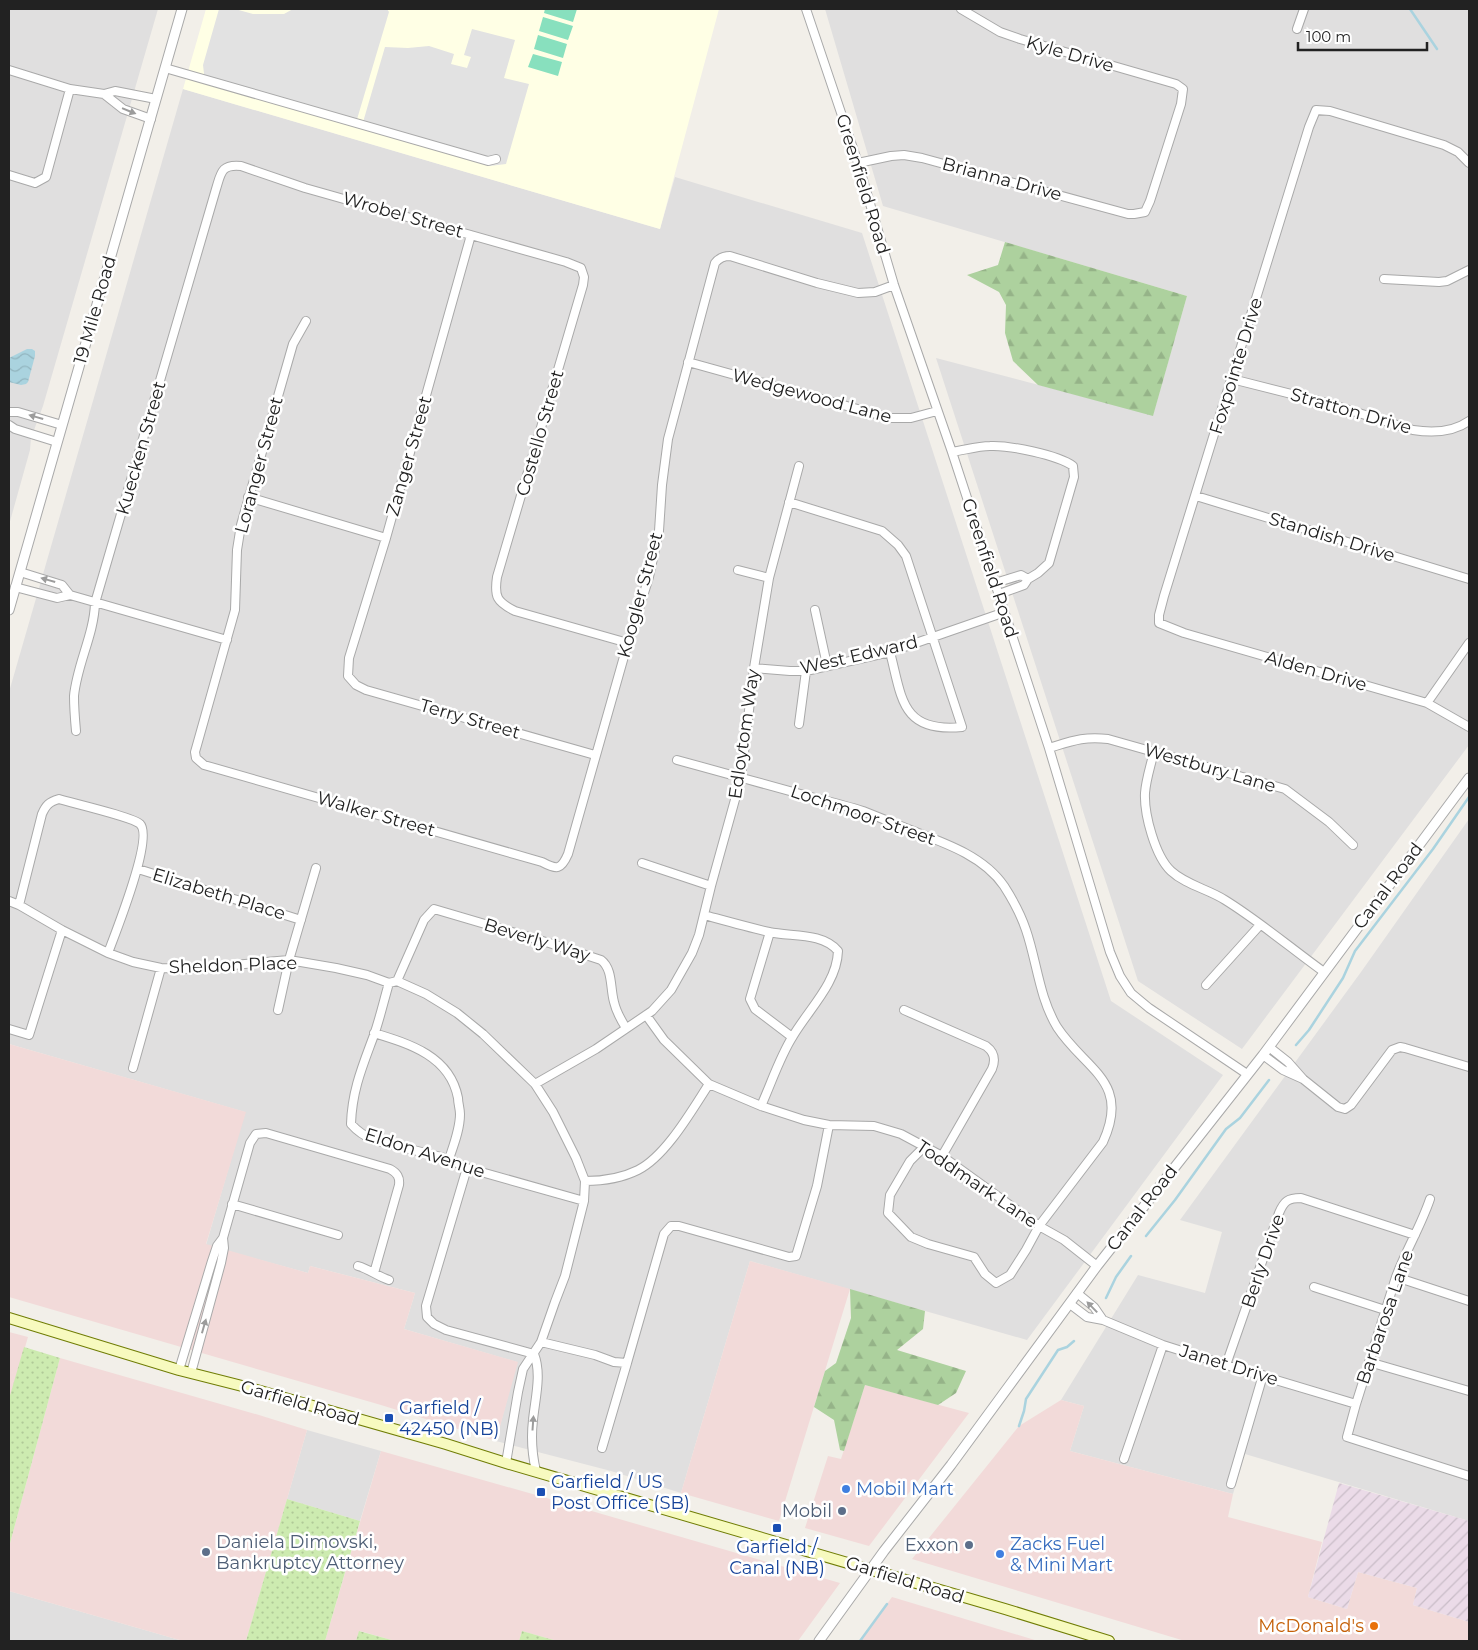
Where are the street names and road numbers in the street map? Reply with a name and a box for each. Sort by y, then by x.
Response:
street label: Kyle Drive [1024,31,1116,77]
street label: Greenfield Road [831,111,895,257]
street label: Brianna Drive [940,152,1064,206]
street label: Wrobel Street [340,187,466,243]
street label: 19 Mile Road [69,253,121,367]
street label: Foxpointe Drive [1205,295,1267,437]
street label: Wedgewood Lane [730,364,894,428]
street label: Costello Street [511,367,569,499]
street label: Kuecken Street [111,379,171,517]
street label: Stratton Drive [1288,383,1414,439]
street label: Zanger Street [381,393,437,519]
street label: Loranger Street [230,394,288,536]
street label: Greenfield Road [957,495,1023,641]
street label: Standish Drive [1266,507,1398,567]
street label: Koogler Street [613,530,667,660]
street label: West Edward [798,631,920,679]
street label: Alden Drive [1263,646,1370,696]
street label: Edloytom Way [724,667,764,800]
street label: Terry Street [417,694,523,744]
street label: Westbury Lane [1142,739,1279,797]
street label: Lochmoor Street [788,780,938,850]
street label: Walker Street [314,787,438,841]
street label: Canal Road [1348,838,1428,934]
street label: Elizabeth Place [150,863,288,925]
street label: Beverly Way [481,913,593,967]
street label: Sheldon Place [168,952,298,978]
street label: Eldon Avenue [362,1123,488,1183]
street label: Toddmark Lane [912,1135,1042,1233]
street label: Canal Road [1102,1161,1182,1255]
street label: Berly Drive [1237,1211,1289,1311]
street label: Barbarosa Lane [1352,1247,1418,1387]
street label: Janet Drive [1176,1339,1281,1390]
street label: Garfield Road [238,1376,362,1430]
street label: Garfield Road [843,1552,967,1608]

